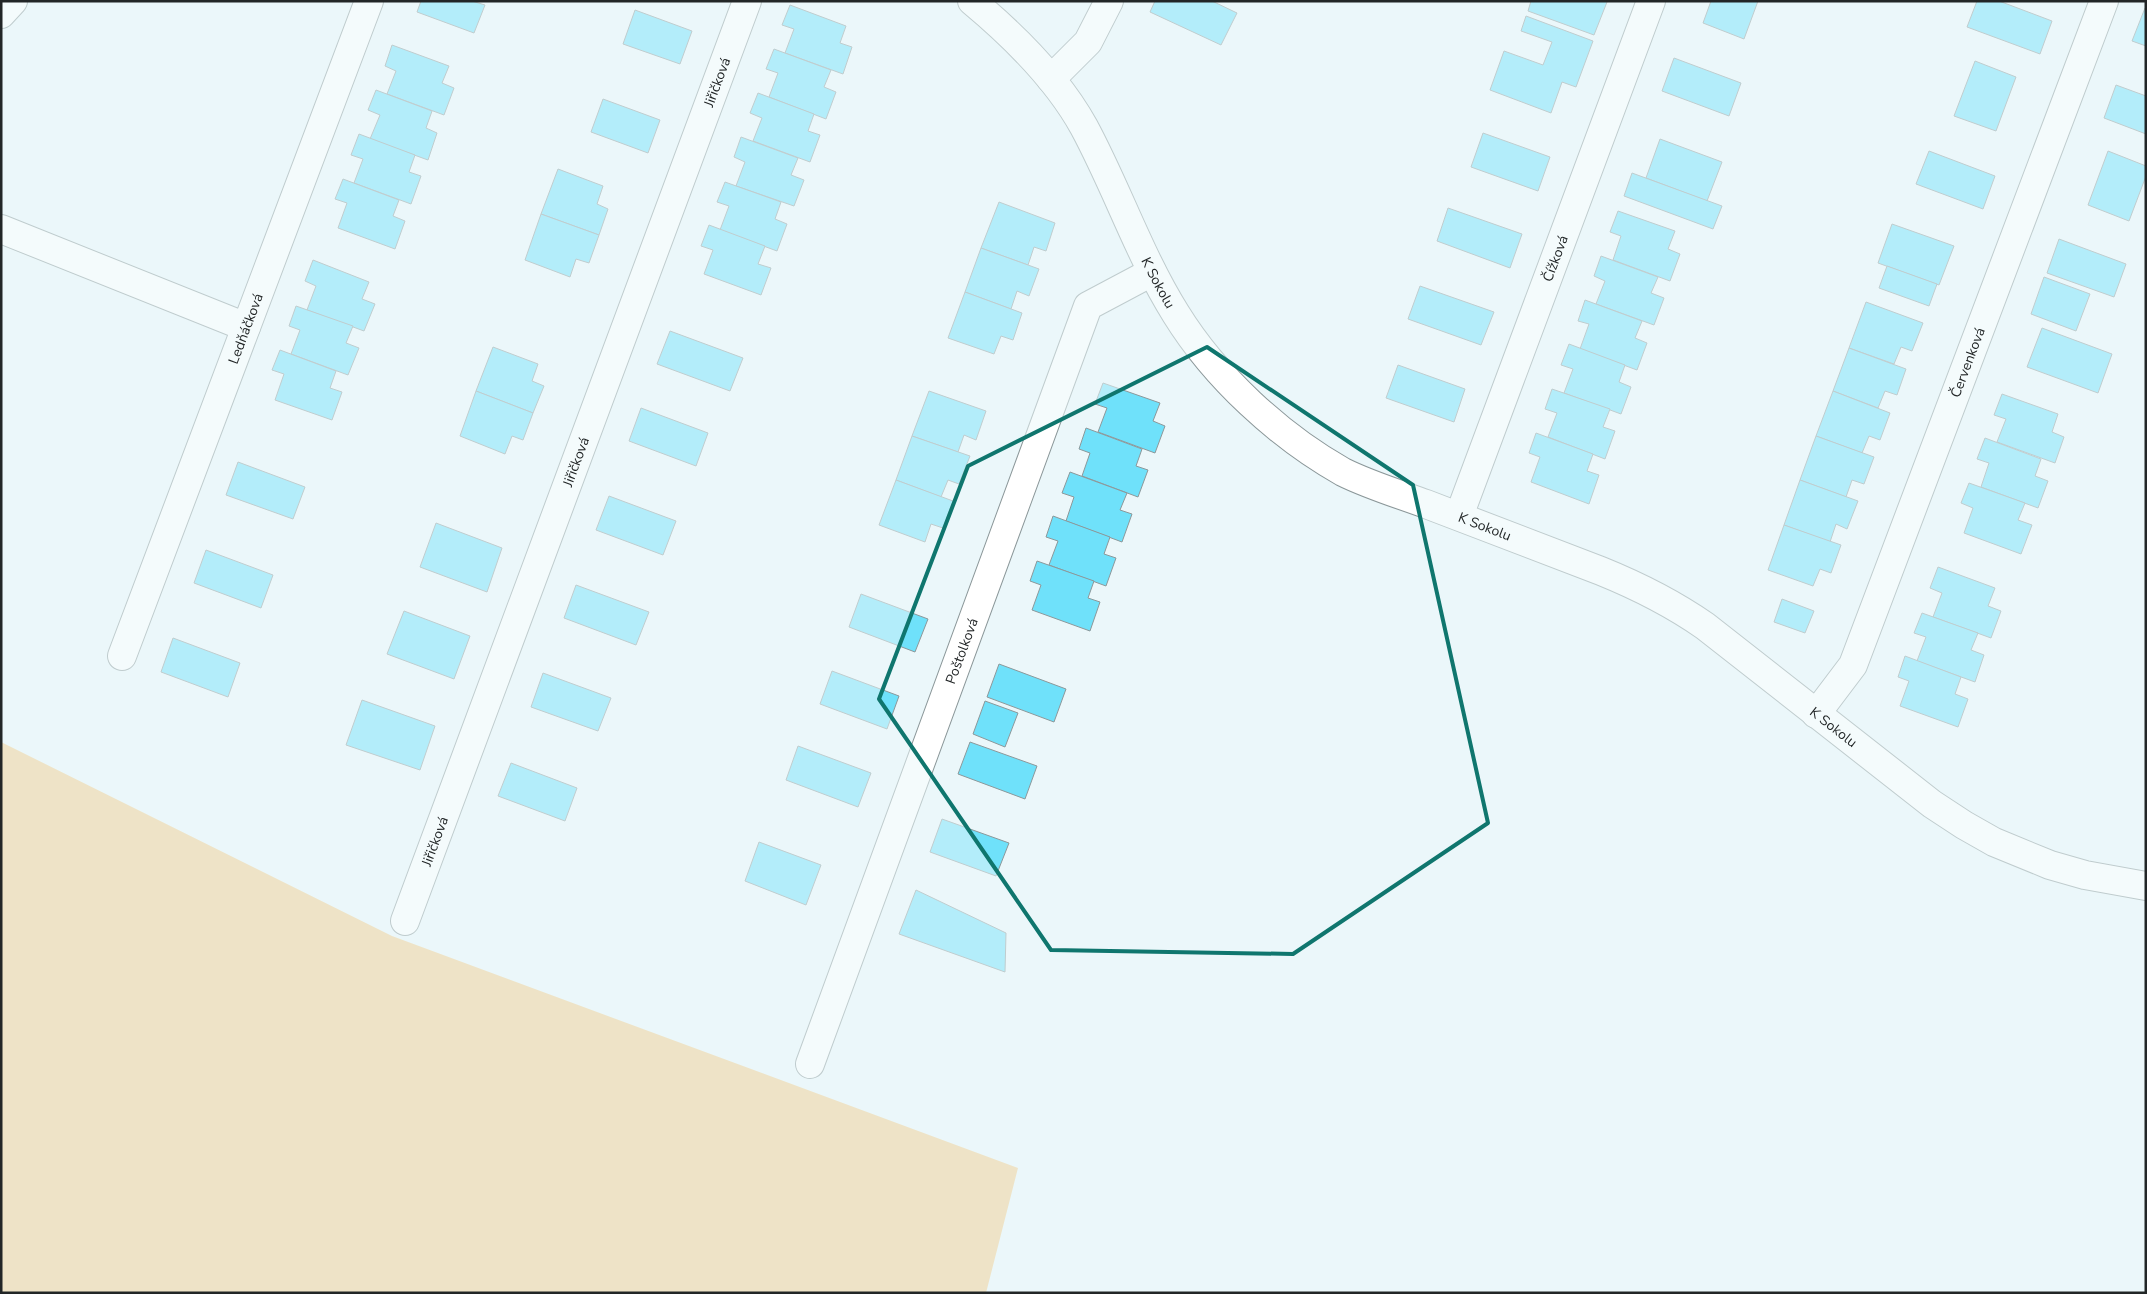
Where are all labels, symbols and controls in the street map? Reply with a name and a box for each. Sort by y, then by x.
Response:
street label: Jiřičková [699,55,735,111]
street label: Čížková [1538,233,1573,284]
street label: K Sokolu [1137,254,1179,312]
street label: Ledňáčková [224,291,268,367]
street label: Červenková [1946,325,1990,400]
street label: Jiřičková [558,434,594,490]
street label: K Sokolu [1455,508,1514,546]
street label: Poštolková [941,615,983,687]
street label: K Sokolu [1806,703,1861,752]
street label: Jiřičková [417,814,453,870]

